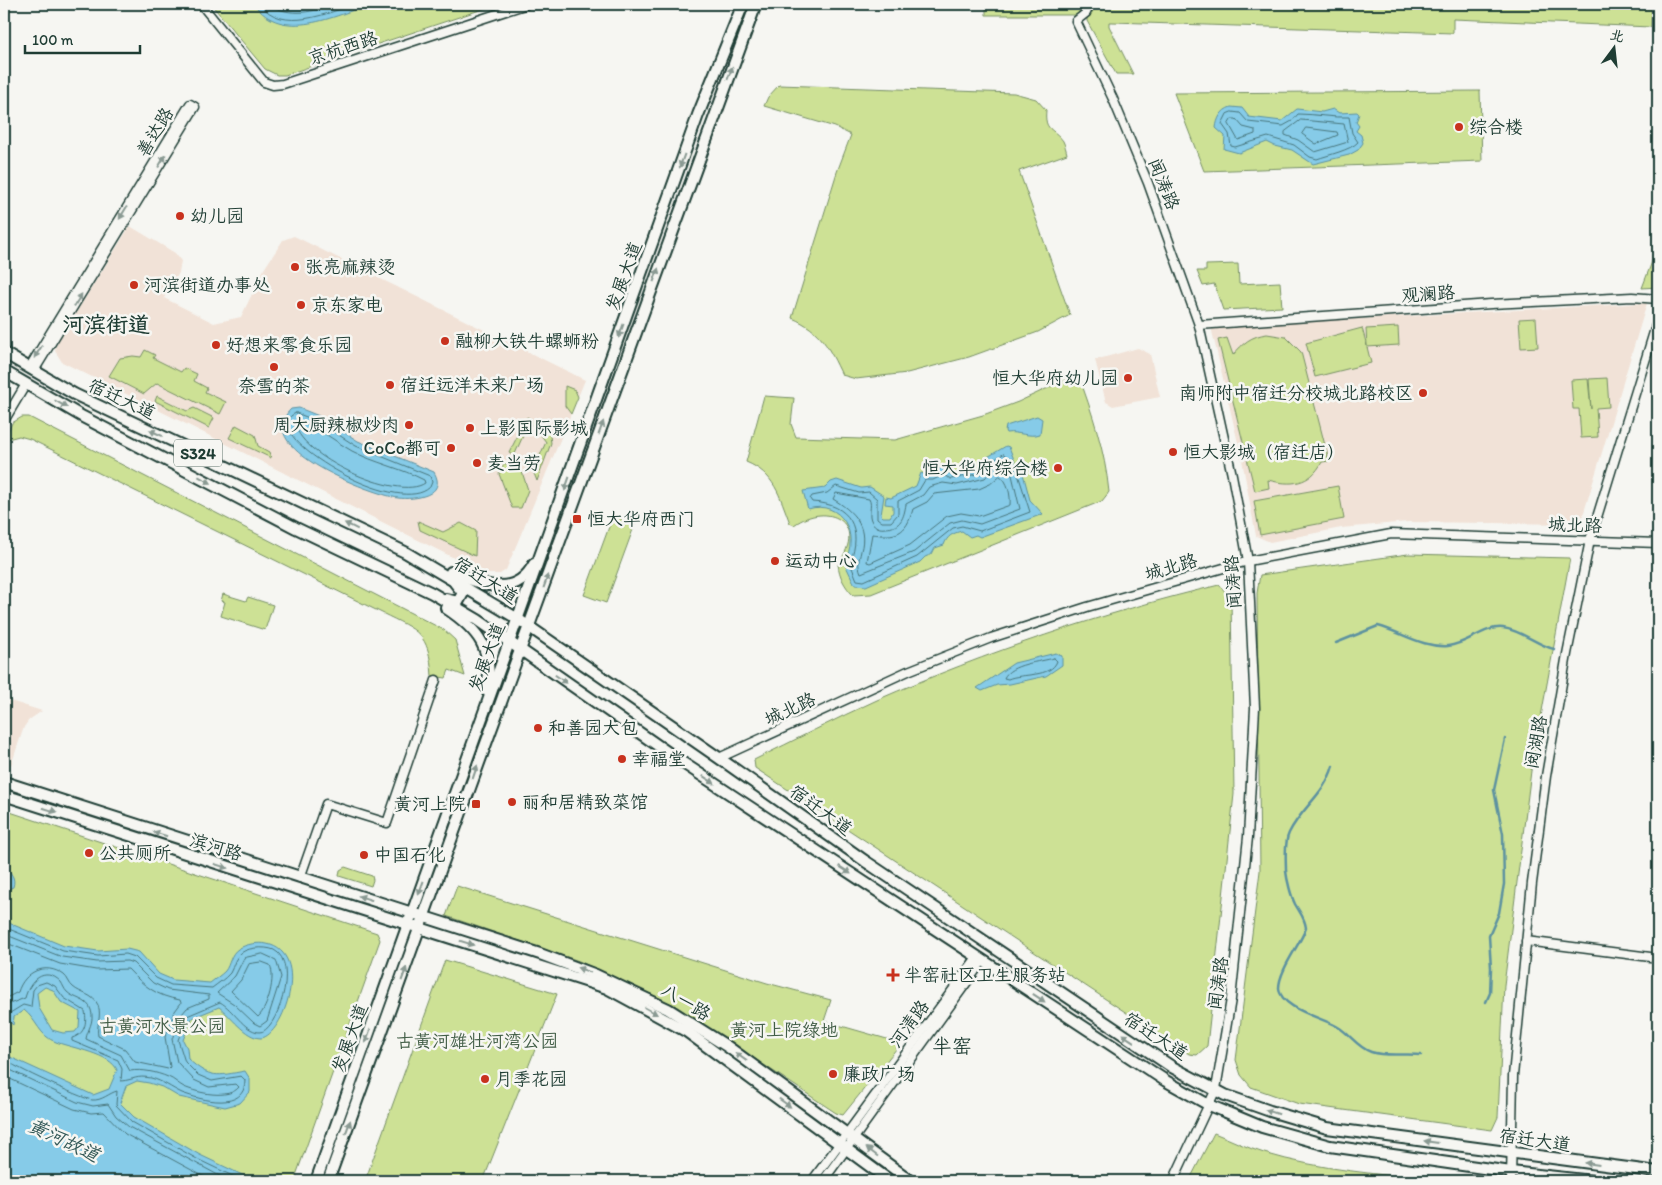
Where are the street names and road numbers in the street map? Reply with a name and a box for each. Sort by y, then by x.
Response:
street label: 京杭西路 [305,26,381,70]
street label: 善达路 [132,103,178,161]
street label: 闻涛路 [1144,155,1184,213]
street label: 发展大道 [601,238,647,314]
street label: 观澜路 [1400,281,1456,307]
street label: 宿迁大道 [85,374,159,424]
road number: S324 [174,439,222,466]
street label: 城北路 [1548,513,1602,537]
street label: 城北路 [1142,549,1200,585]
street label: 宿迁大道 [450,552,522,608]
street label: 闻涛路 [1220,554,1246,610]
street label: 发展大道 [464,619,510,695]
street label: 城北路 [761,688,819,730]
street label: 阅湖路 [1520,714,1552,770]
street label: 宿迁大道 [785,780,857,840]
street label: 滨河路 [187,829,245,865]
street label: 闻涛路 [1203,955,1233,1011]
street label: 八一路 [657,979,715,1025]
street label: 河清路 [884,996,934,1052]
street label: 发展大道 [327,1000,373,1076]
street label: 宿迁大道 [1120,1007,1192,1065]
street label: 宿迁大道 [1498,1124,1572,1156]

